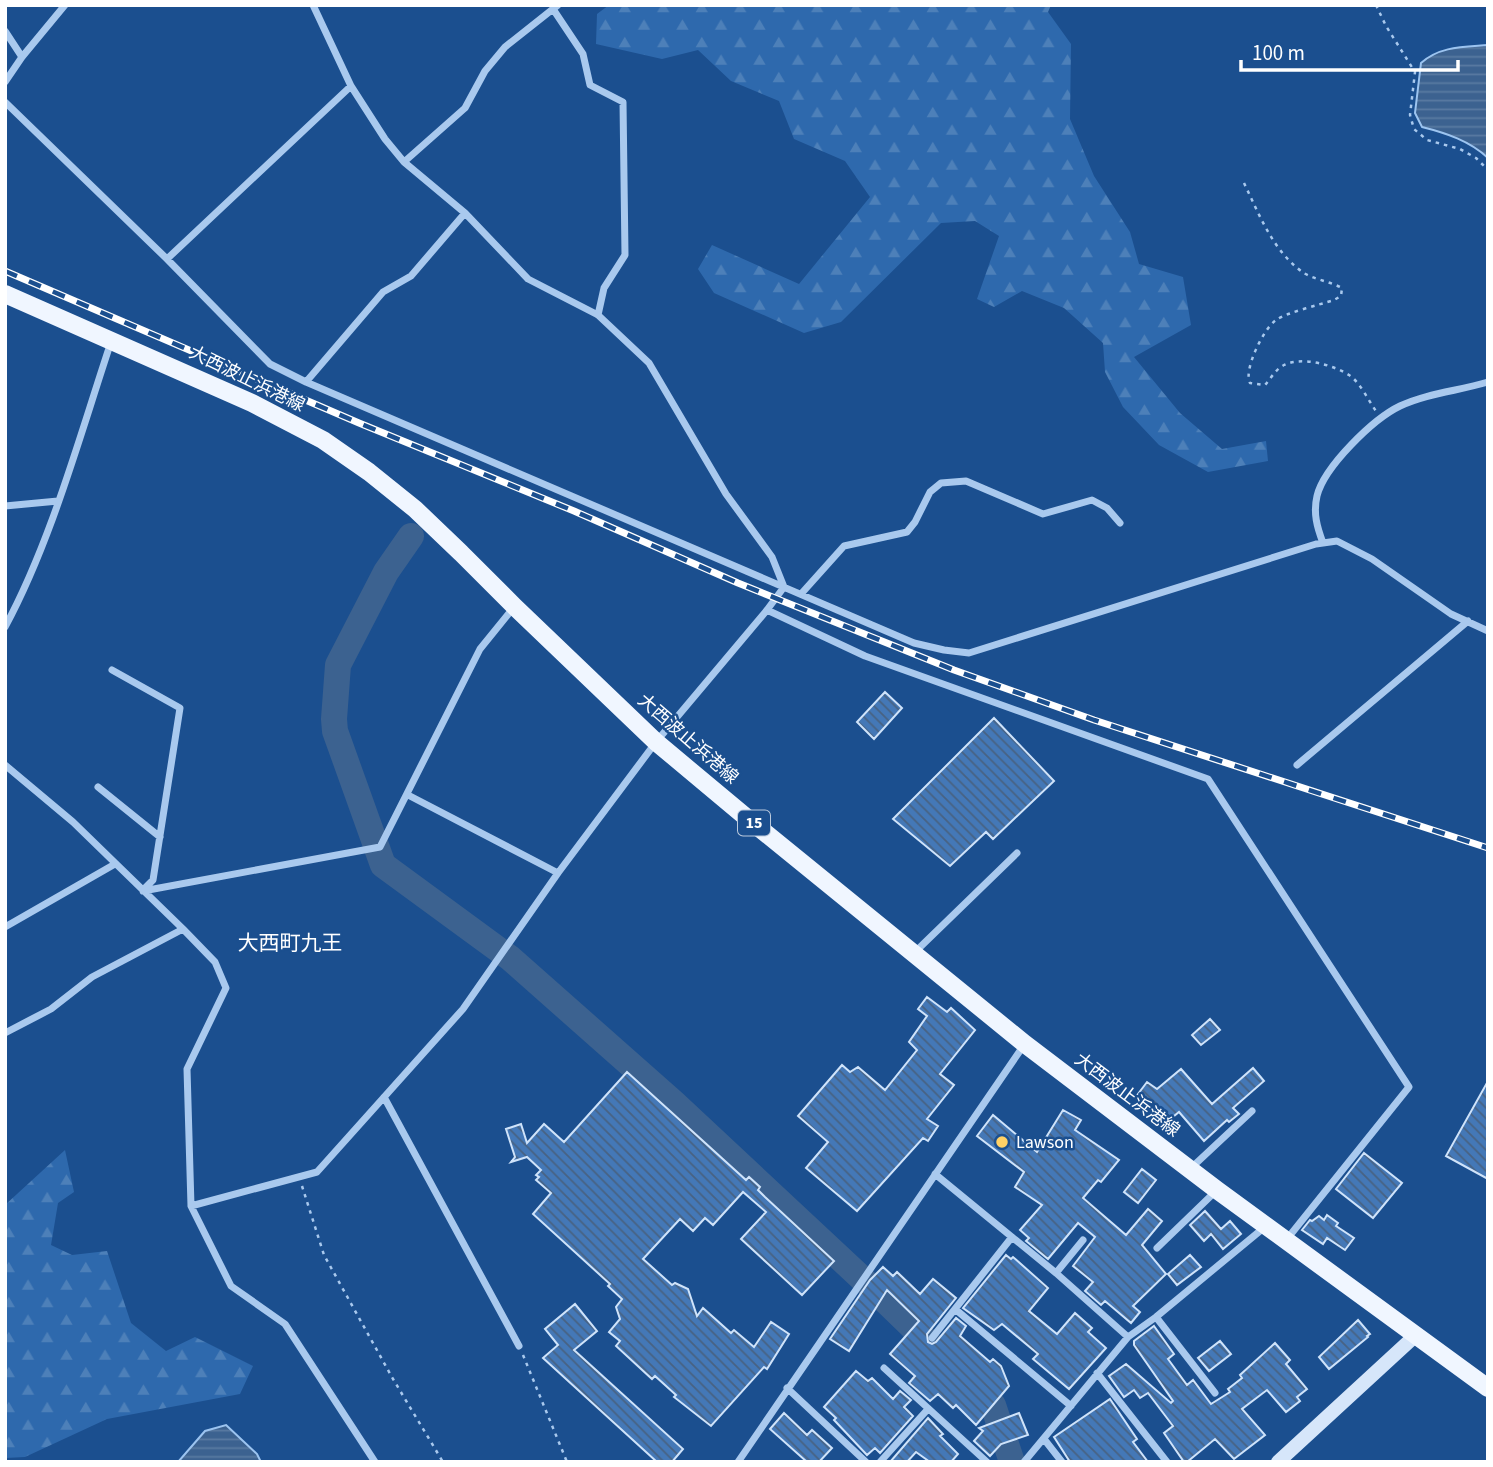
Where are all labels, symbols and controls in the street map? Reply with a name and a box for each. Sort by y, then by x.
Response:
scale bar [1241,28,1458,72]
text: 100 m [1252,38,1305,68]
street label: 大西波止浜港線 [185,340,309,418]
street label: 大西波止浜港線 [632,688,744,790]
road number: 15 [738,810,770,836]
district label: 大西町九王 [238,928,343,958]
street label: 大西波止浜港線 [1069,1047,1185,1143]
place label: Lawson [1016,1130,1074,1155]
marker: Lawson [994,1134,1010,1150]

